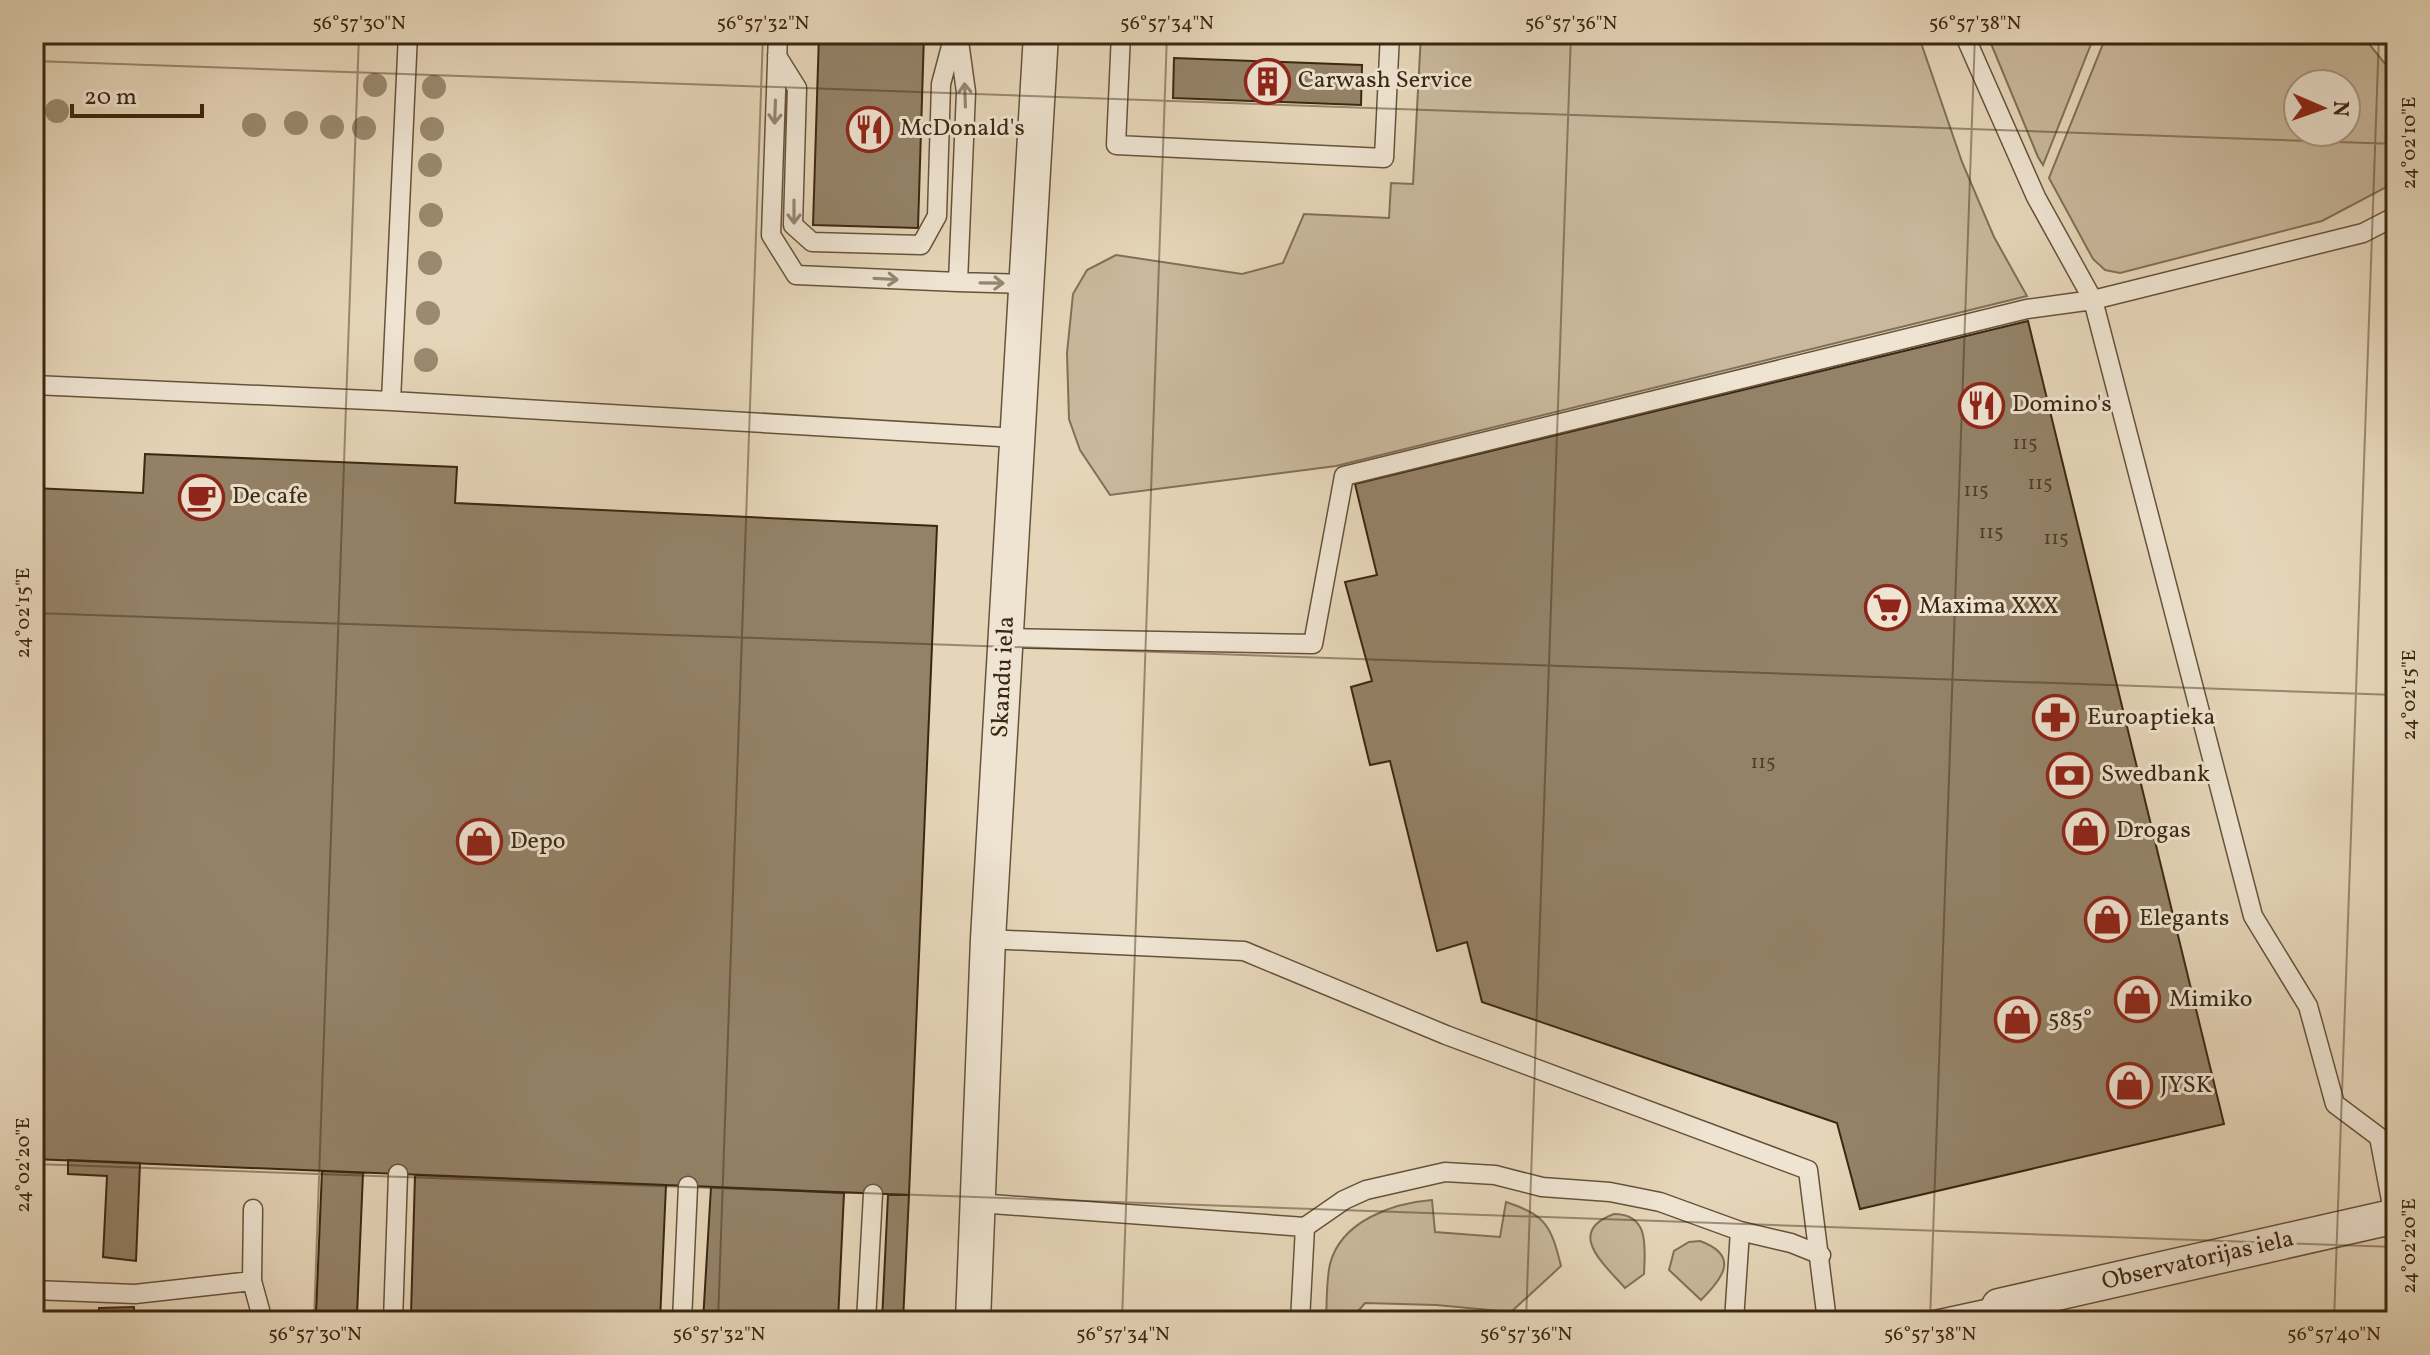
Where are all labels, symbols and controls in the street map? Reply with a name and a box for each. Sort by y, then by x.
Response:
text: 56°57'30"N [312,10,406,38]
text: 56°57'32"N [717,10,810,38]
text: 56°57'34"N [1120,10,1214,38]
text: 56°57'36"N [1525,10,1617,38]
text: 56°57'38"N [1929,10,2021,38]
building icon: Carwash Service [1243,57,1291,105]
place label: Carwash Service [1298,64,1472,98]
scale bar [72,68,202,118]
north arrow [2282,68,2362,148]
text: 20 m [84,81,137,115]
one-way arrow [958,82,973,109]
text: 24°02'10"E [2396,96,2424,190]
one-way arrow [768,98,783,125]
text: N [2324,100,2355,117]
restaurant icon: McDonald's [845,105,893,153]
place label: McDonald's [900,112,1025,146]
one-way arrow [786,198,802,224]
one-way arrow [872,272,899,287]
one-way arrow [978,276,1005,291]
restaurant icon: Domino's [1957,381,2005,429]
place label: Domino's [2012,388,2112,422]
house number: 115 [2012,430,2038,458]
house number: 115 [2027,470,2053,498]
cafe icon: De cafe [177,473,225,521]
house number: 115 [1963,477,1989,505]
place label: De cafe [232,480,308,514]
house number: 115 [1978,519,2004,547]
house number: 115 [2043,525,2069,553]
text: 24°02'15"E [10,567,38,659]
supermarket icon: Maxima XXX [1864,583,1912,631]
place label: Maxima XXX [1919,590,2059,624]
street label: Skandu iela [984,615,1024,739]
text: 24°02'15"E [2396,649,2424,741]
pharmacy icon: Euroaptieka [2032,694,2080,742]
place label: Euroaptieka [2087,701,2216,735]
house number: 115 [1750,749,1776,777]
bank icon: Swedbank [2046,751,2094,799]
place label: Swedbank [2101,758,2210,792]
shop icon: Drogas [2061,807,2109,855]
place label: Drogas [2116,814,2191,848]
shop icon: Depo [455,818,503,866]
place label: Depo [510,825,565,859]
shop icon: Elegants [2084,895,2132,943]
place label: Elegants [2139,902,2229,936]
shop icon: Mimiko [2114,976,2162,1024]
place label: Mimiko [2169,983,2253,1017]
shop icon: 585° [1993,996,2041,1044]
place label: 585° [2048,1003,2092,1037]
shop icon: JYSK [2105,1062,2153,1110]
place label: JYSK [2160,1069,2212,1103]
text: 24°02'20"E [10,1117,38,1213]
text: 24°02'20"E [2396,1198,2424,1294]
street label: Observatorijas iela [2099,1222,2297,1300]
text: 56°57'30"N [268,1321,362,1349]
text: 56°57'32"N [673,1321,766,1349]
text: 56°57'34"N [1076,1321,1170,1349]
text: 56°57'36"N [1480,1321,1572,1349]
text: 56°57'38"N [1884,1321,1976,1349]
text: 56°57'40"N [2287,1321,2381,1349]

